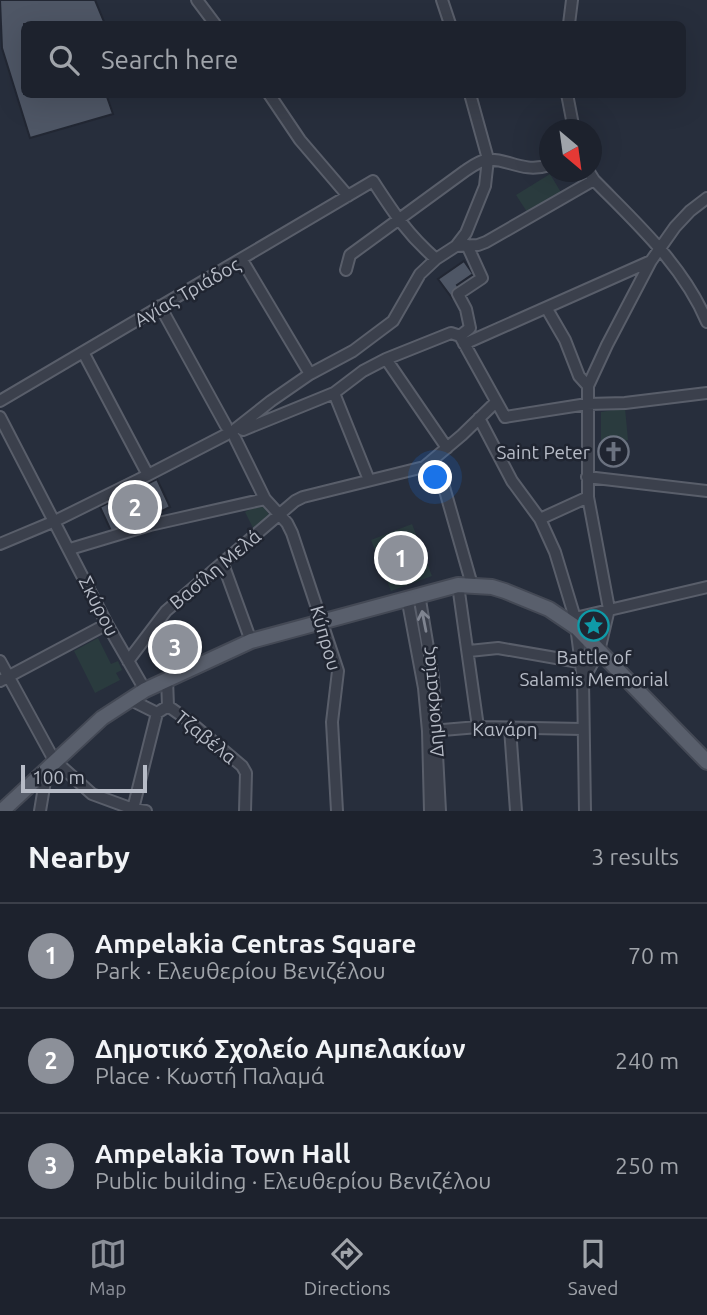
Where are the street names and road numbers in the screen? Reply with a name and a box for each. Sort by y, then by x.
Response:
street label: Αγίας Τριάδος [130,253,244,331]
street label: Βασίλη Μελά [165,525,265,613]
street label: Σκύρου [75,572,123,640]
street label: Κύπρου [306,603,346,673]
street label: Δημοκρατίας [416,646,448,758]
street label: Τζαβέλα [171,706,241,768]
street label: Κανάρη [472,718,538,740]

